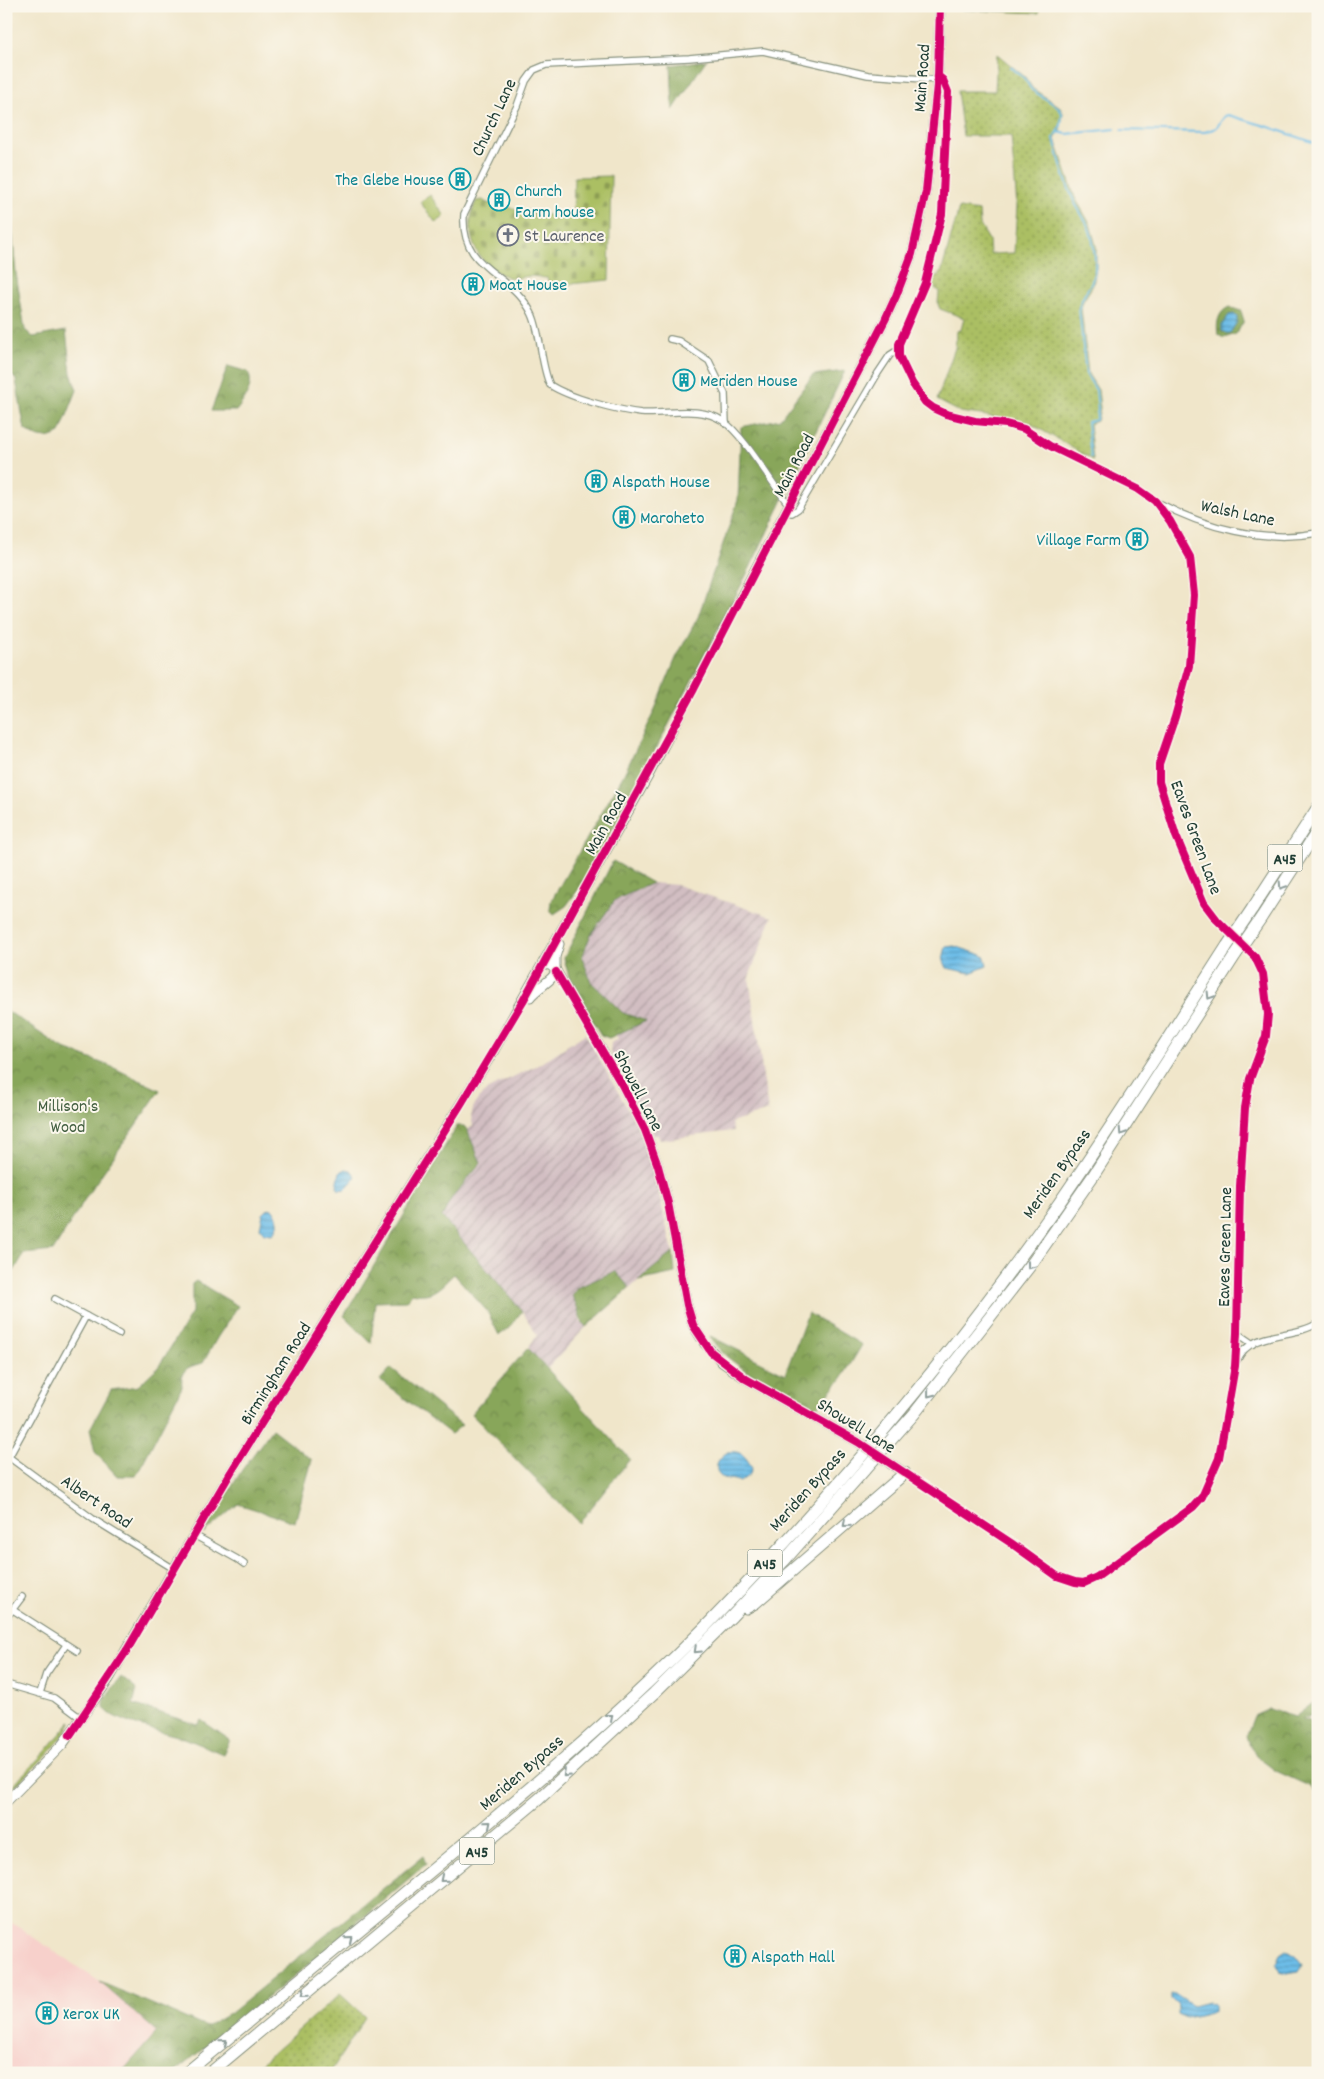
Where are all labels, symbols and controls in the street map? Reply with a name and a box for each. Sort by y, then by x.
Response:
street label: Main Road [909,43,938,113]
street label: Church Lane [466,75,524,161]
building icon: The Glebe House [448,167,472,191]
place label: The Glebe House [335,169,444,194]
place label: Church Farm house [515,180,594,226]
building icon: Church Farm house [487,188,511,212]
church icon: St Laurence [496,223,520,247]
place label: St Laurence [524,225,604,250]
building icon: Moat House [461,272,485,296]
place label: Moat House [489,274,567,299]
building icon: Meriden House [672,368,696,392]
place label: Meriden House [700,370,798,395]
street label: Main Road [768,430,822,502]
building icon: Alspath House [584,469,608,493]
place label: Alspath House [612,471,710,496]
street label: Walsh Lane [1198,494,1277,534]
building icon: Maroheto [612,505,636,529]
place label: Maroheto [640,507,705,532]
building icon: Village Farm [1125,527,1149,551]
place label: Village Farm [1037,529,1121,554]
street label: Eaves Green Lane [1162,777,1227,899]
street label: Main Road [580,788,635,860]
road number: A45 [1268,844,1302,871]
one-way arrow [1278,881,1288,890]
one-way arrow [1207,990,1217,999]
street label: Showell Lane [606,1046,668,1136]
park label: Millison's Wood [38,1095,98,1141]
street label: Meriden Bypass [1018,1124,1098,1225]
one-way arrow [1118,1126,1128,1135]
street label: Eaves Green Lane [1213,1187,1240,1307]
one-way arrow [1027,1260,1035,1269]
street label: Birmingham Road [235,1318,319,1431]
one-way arrow [927,1388,935,1397]
street label: Showell Lane [812,1393,900,1461]
street label: Meriden Bypass [764,1443,853,1538]
street label: Albert Road [55,1470,136,1536]
one-way arrow [843,1518,852,1527]
road number: A45 [748,1550,782,1576]
one-way arrow [694,1644,703,1653]
one-way arrow [605,1714,614,1723]
street label: Meriden Bypass [475,1730,570,1818]
one-way arrow [563,1768,572,1777]
one-way arrow [482,1821,491,1830]
road number: A45 [460,1838,494,1864]
one-way arrow [439,1874,448,1883]
one-way arrow [344,1935,353,1944]
building icon: Alspath Hall [723,1944,747,1968]
place label: Alspath Hall [751,1946,835,1971]
one-way arrow [301,1989,310,1998]
building icon: Xerox UK [35,2001,59,2025]
place label: Xerox UK [63,2003,120,2028]
one-way arrow [218,2039,227,2047]

